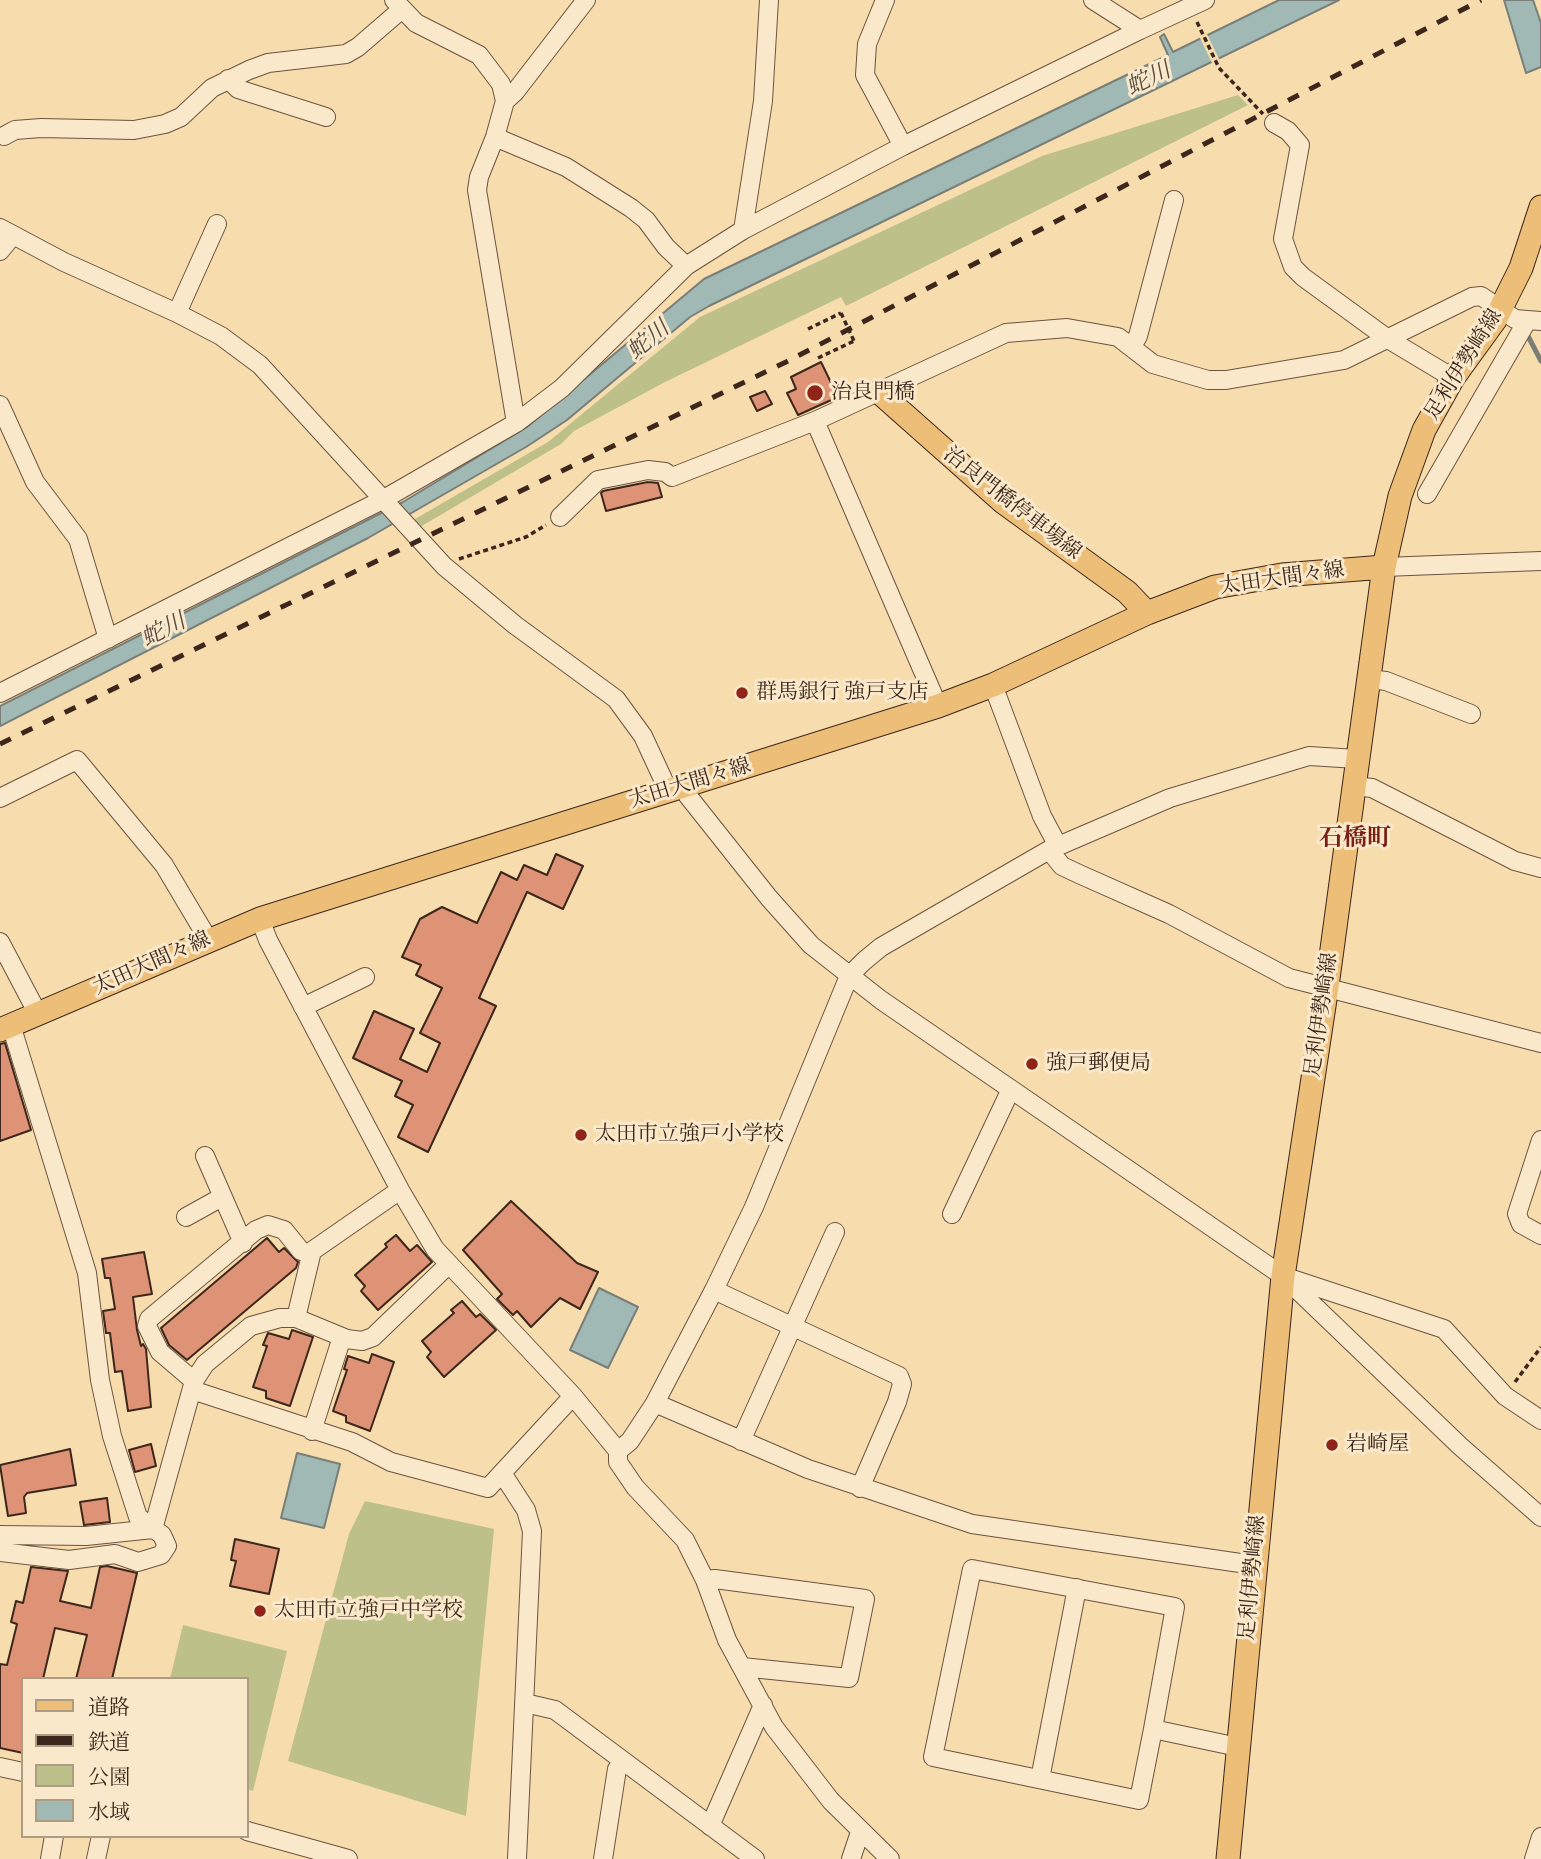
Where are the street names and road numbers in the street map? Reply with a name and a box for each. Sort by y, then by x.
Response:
street label: 足利伊勢崎線 [1420,305,1508,425]
street label: 治良門橋停車場線 [938,442,1086,566]
street label: 太田大間々線 [1218,558,1346,600]
street label: 太田大間々線 [626,754,754,814]
street label: 太田大間々線 [89,927,215,1001]
street label: 足利伊勢崎線 [1301,951,1343,1079]
street label: 足利伊勢崎線 [1235,1514,1271,1642]

